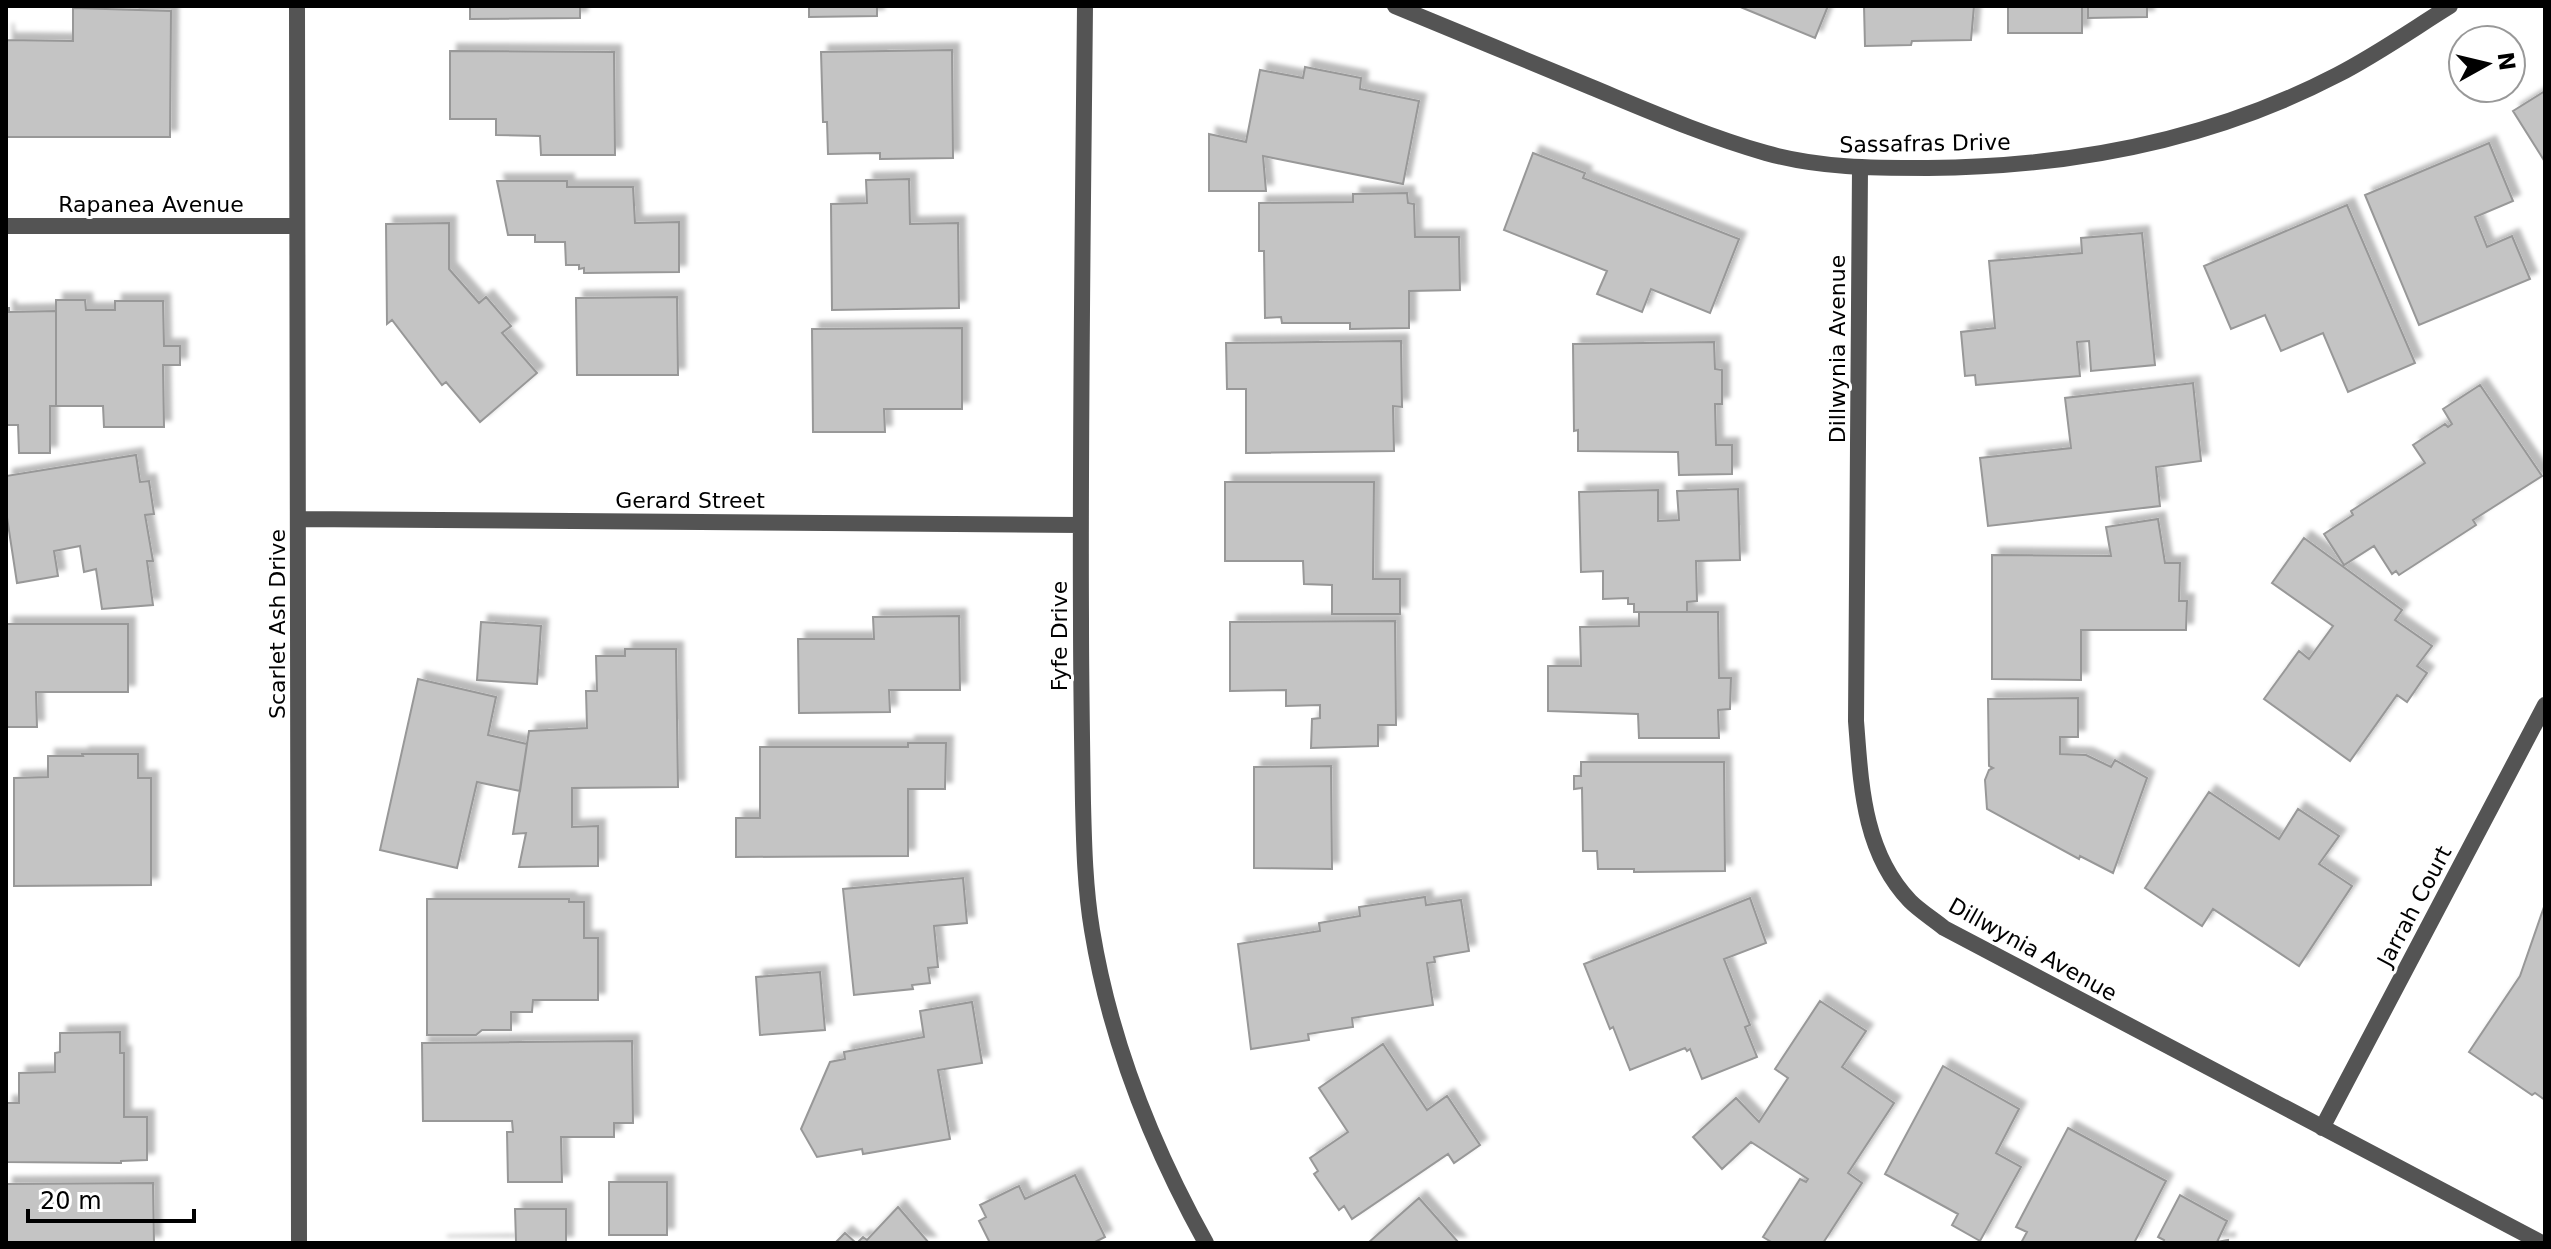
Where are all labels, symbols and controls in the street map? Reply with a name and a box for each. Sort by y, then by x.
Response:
north arrow [2447,24,2527,104]
text: N [2493,50,2520,72]
street label: Sassafras Drive [1839,130,2011,157]
street label: Rapanea Avenue [58,192,244,217]
street label: Dillwynia Avenue [1825,255,1850,443]
street label: Gerard Street [615,488,765,513]
street label: Scarlet Ash Drive [265,529,290,719]
street label: Fyfe Drive [1047,581,1072,691]
street label: Jarrah Court [2371,842,2457,972]
street label: Dillwynia Avenue [1944,893,2121,1006]
scale bar [28,1173,194,1223]
text: 20 m [40,1187,102,1215]

